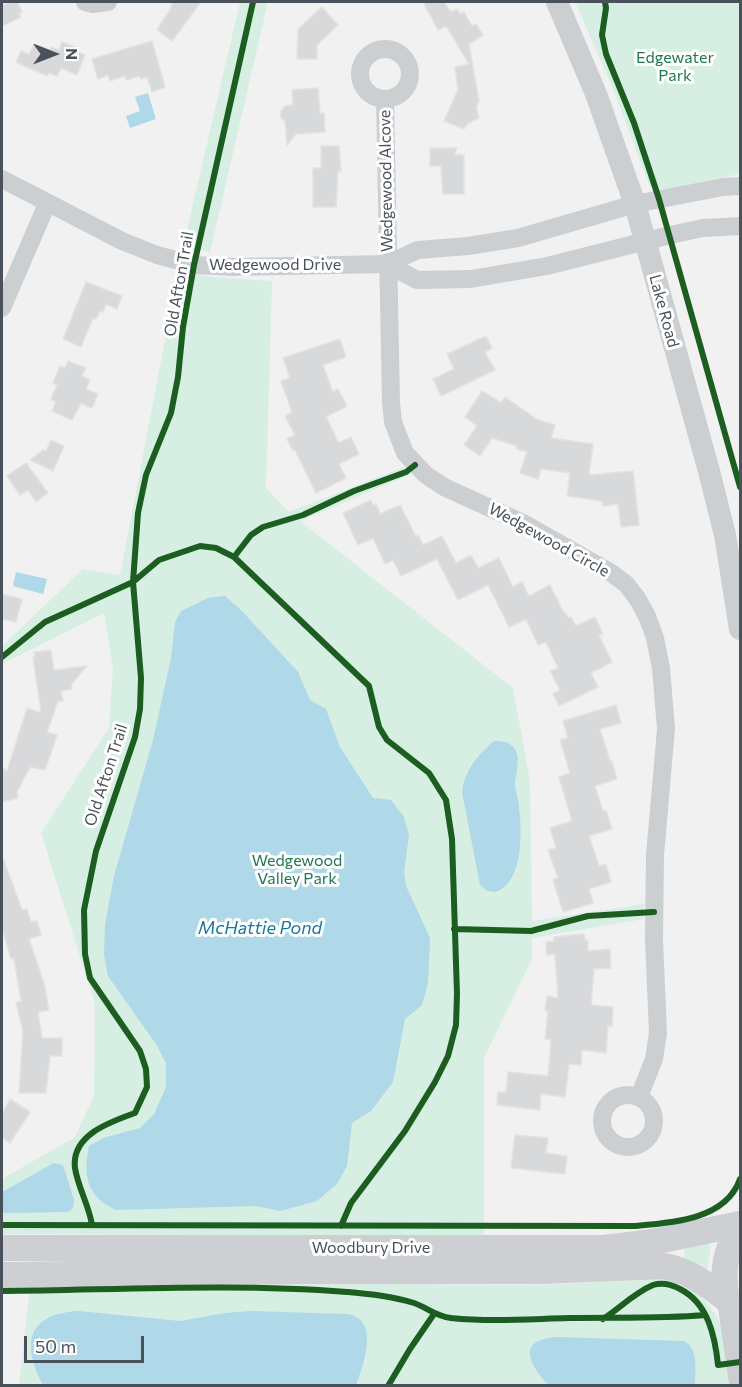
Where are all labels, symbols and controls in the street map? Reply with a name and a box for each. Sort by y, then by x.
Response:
north arrow [24,24,84,84]
text: N [63,48,82,60]
park label: Edgewater Park [636,48,714,86]
street label: Wedgewood Alcove [375,110,397,252]
street label: Old Afton Trail [160,230,198,338]
street label: Wedgewood Drive [209,255,341,275]
street label: Lake Road [645,272,683,350]
street label: Wedgewood Circle [485,499,613,581]
street label: Old Afton Trail [80,721,132,829]
park label: Wedgewood Valley Park [252,851,342,889]
water label: McHattie Pond [198,917,322,939]
street label: Woodbury Drive [312,1238,430,1258]
scale bar [27,1324,147,1362]
text: 50 m [35,1335,76,1357]

